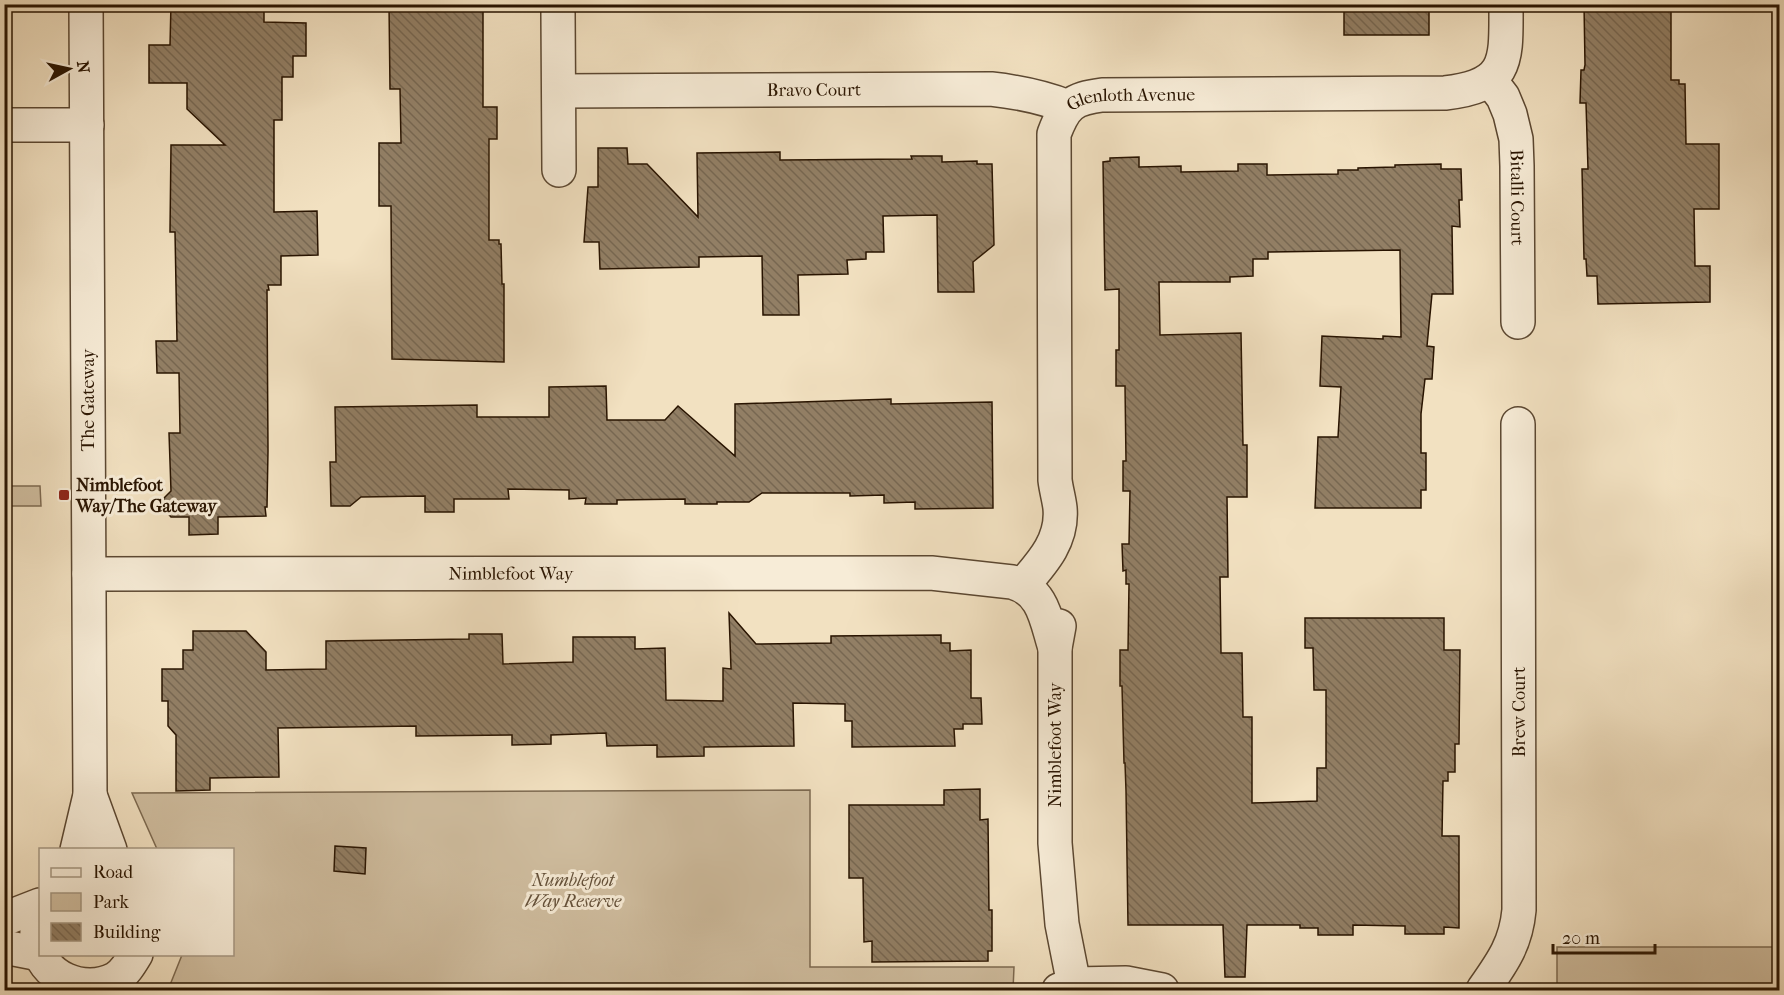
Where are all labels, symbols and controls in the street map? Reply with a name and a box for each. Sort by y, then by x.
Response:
north arrow [39,39,99,99]
text: N [73,60,94,75]
street label: Bravo Court [767,80,862,101]
street label: Glenloth Avenue [1063,84,1195,116]
street label: Bitalli Court [1505,149,1528,246]
street label: The Gateway [78,347,99,451]
place label: Nimblefoot Way/The Gateway [75,475,218,517]
marker: Nimblefoot Way/The Gateway [57,488,71,502]
street label: Nimblefoot Way [449,563,575,585]
street label: Brew Court [1509,666,1530,757]
street label: Nimblefoot Way [1045,681,1066,807]
legend [39,848,234,956]
text: Road [93,862,133,883]
park label: Numblefoot Way Reserve [525,870,622,912]
text: Park [93,892,130,913]
scale bar [1553,917,1655,955]
text: Building [93,922,161,943]
text: 20 m [1562,928,1600,949]

